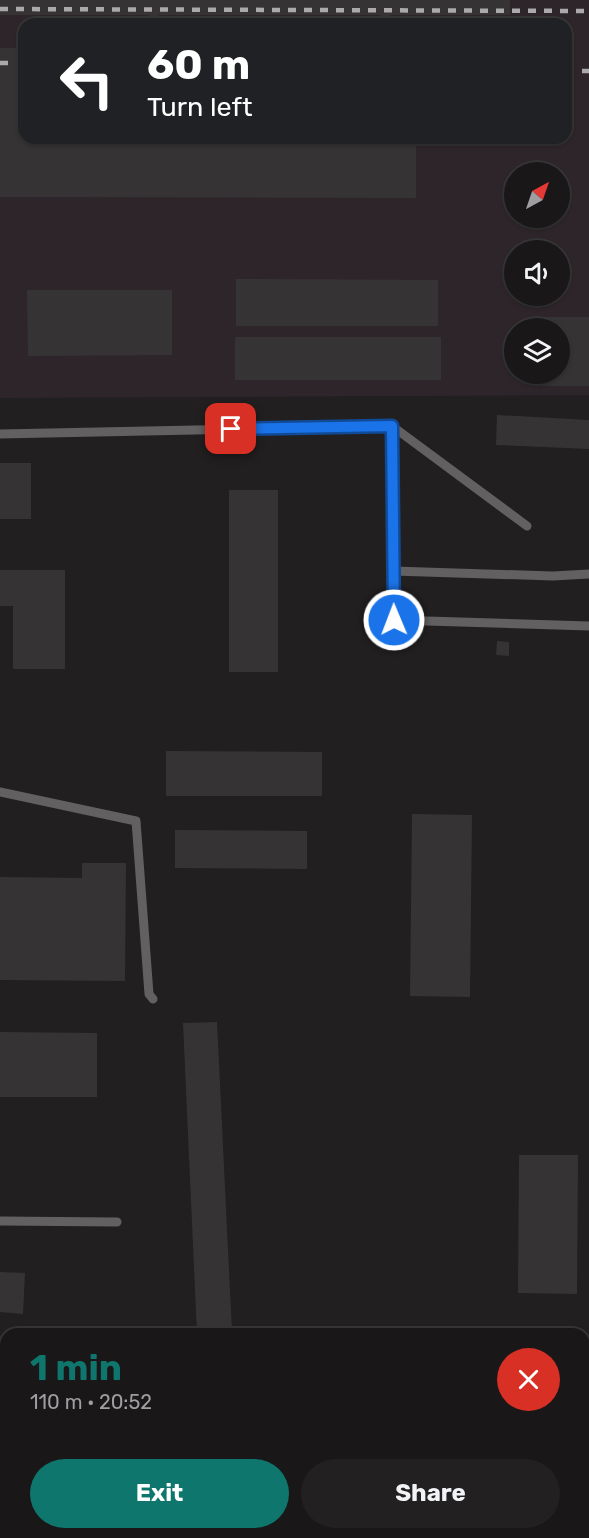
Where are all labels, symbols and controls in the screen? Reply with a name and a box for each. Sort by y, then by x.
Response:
text: 60 m [147,40,250,90]
icon: left [48,42,126,120]
text: Turn left [147,91,252,123]
north arrow [504,162,570,228]
map controls [504,162,570,384]
button: sound [504,240,570,306]
button: layers [504,318,570,384]
pin [205,403,256,454]
icon: arrive [214,412,247,445]
position arrow [362,588,426,652]
text: 1 min [30,1346,122,1389]
button: close [497,1348,560,1411]
text: 110 m · 20:52 [30,1390,152,1414]
button: Exit [30,1459,289,1528]
button: Share [301,1459,560,1528]

